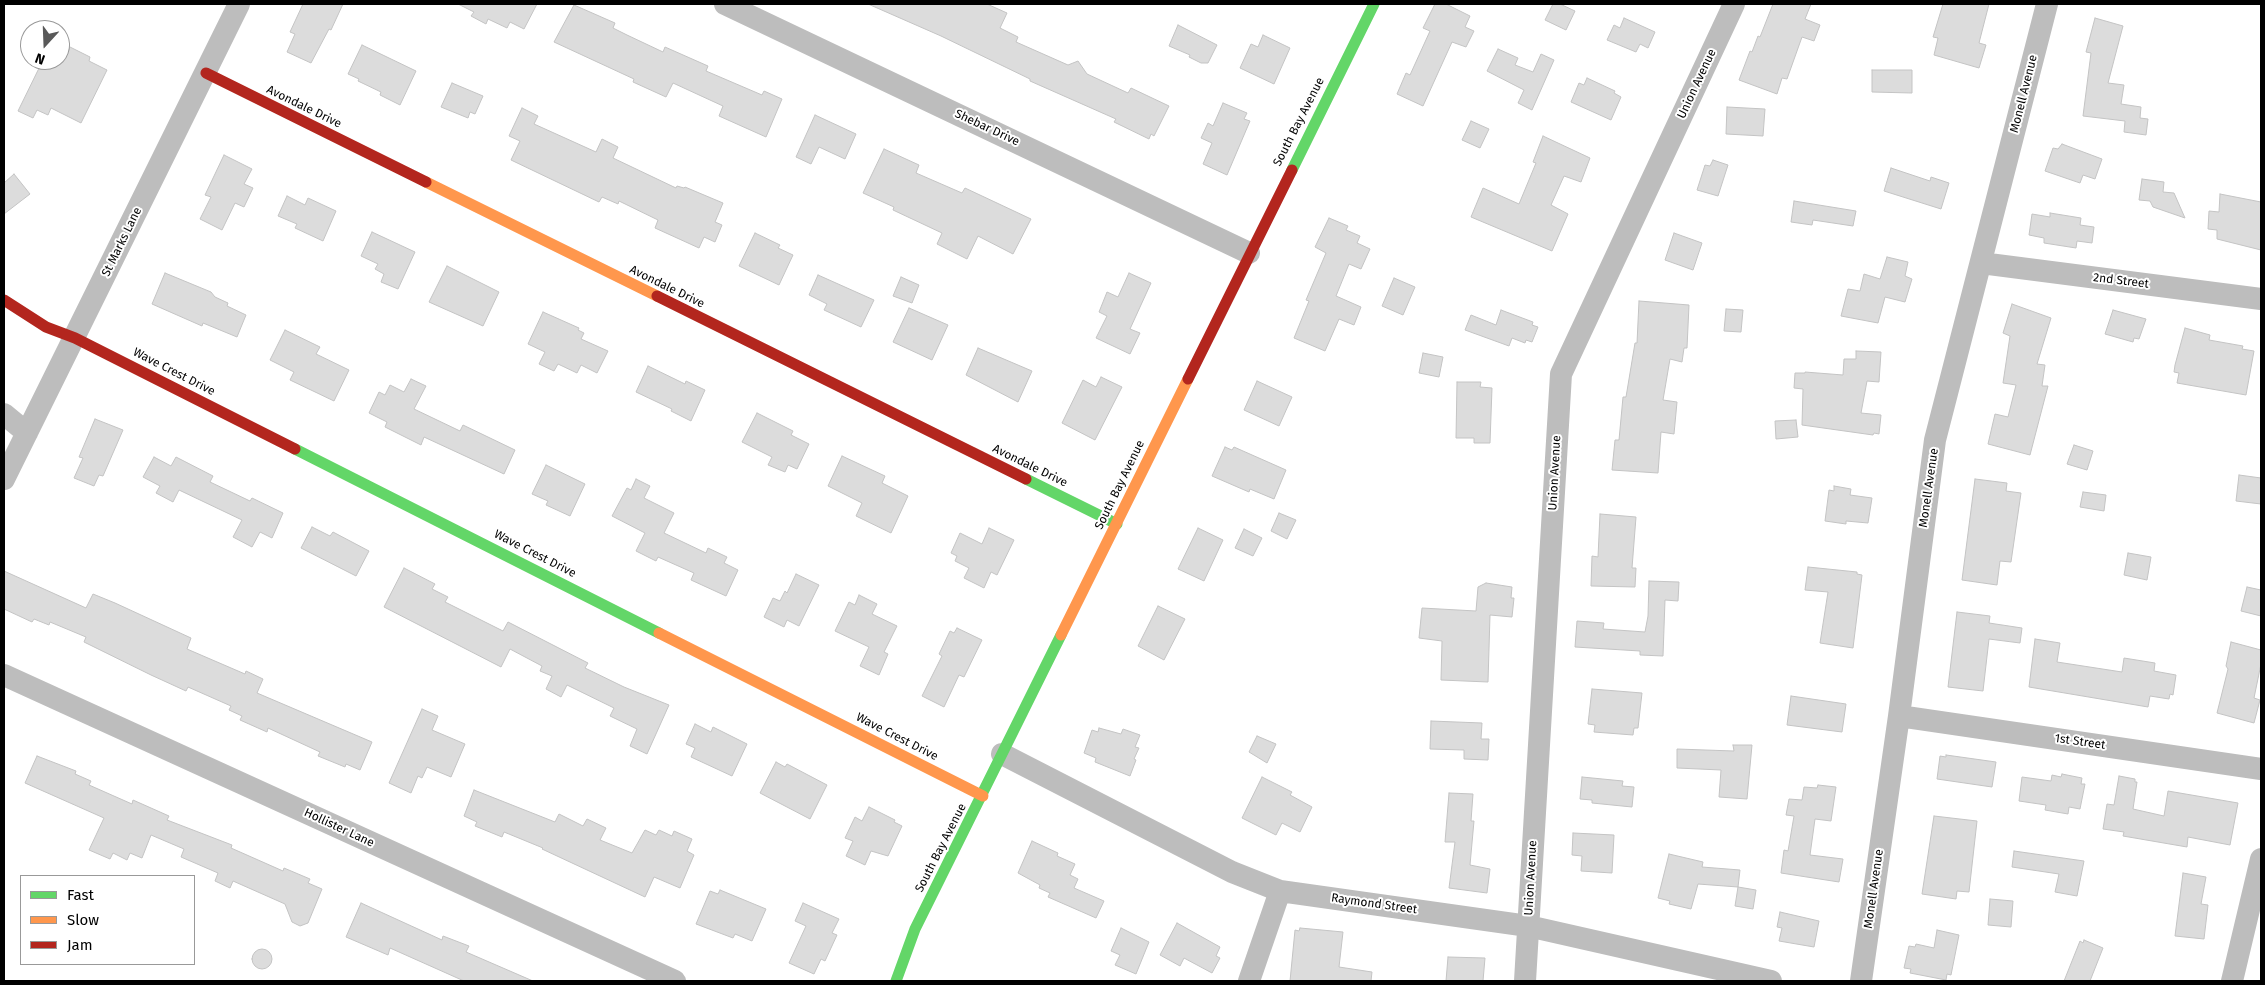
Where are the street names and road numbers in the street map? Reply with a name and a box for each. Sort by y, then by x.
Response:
street label: Union Avenue [1675,47,1719,121]
street label: Monell Avenue [2007,53,2041,135]
street label: South Bay Avenue [1270,75,1328,169]
street label: Avondale Drive [264,83,344,131]
street label: Shebar Drive [952,107,1022,149]
street label: St Marks Lane [99,205,145,279]
street label: Avondale Drive [627,263,707,311]
street label: 2nd Street [2092,270,2150,292]
street label: Wave Crest Drive [131,345,217,399]
street label: Union Avenue [1546,435,1564,511]
street label: South Bay Avenue [1092,438,1148,532]
street label: Avondale Drive [990,442,1070,490]
street label: Monell Avenue [1916,447,1942,529]
street label: Wave Crest Drive [492,527,578,581]
street label: Wave Crest Drive [854,710,940,764]
street label: 1st Street [2054,731,2106,753]
street label: South Bay Avenue [912,801,970,895]
street label: Hollister Lane [302,805,376,851]
street label: Union Avenue [1522,840,1540,916]
street label: Monell Avenue [1861,848,1887,930]
street label: Raymond Street [1330,891,1418,917]

